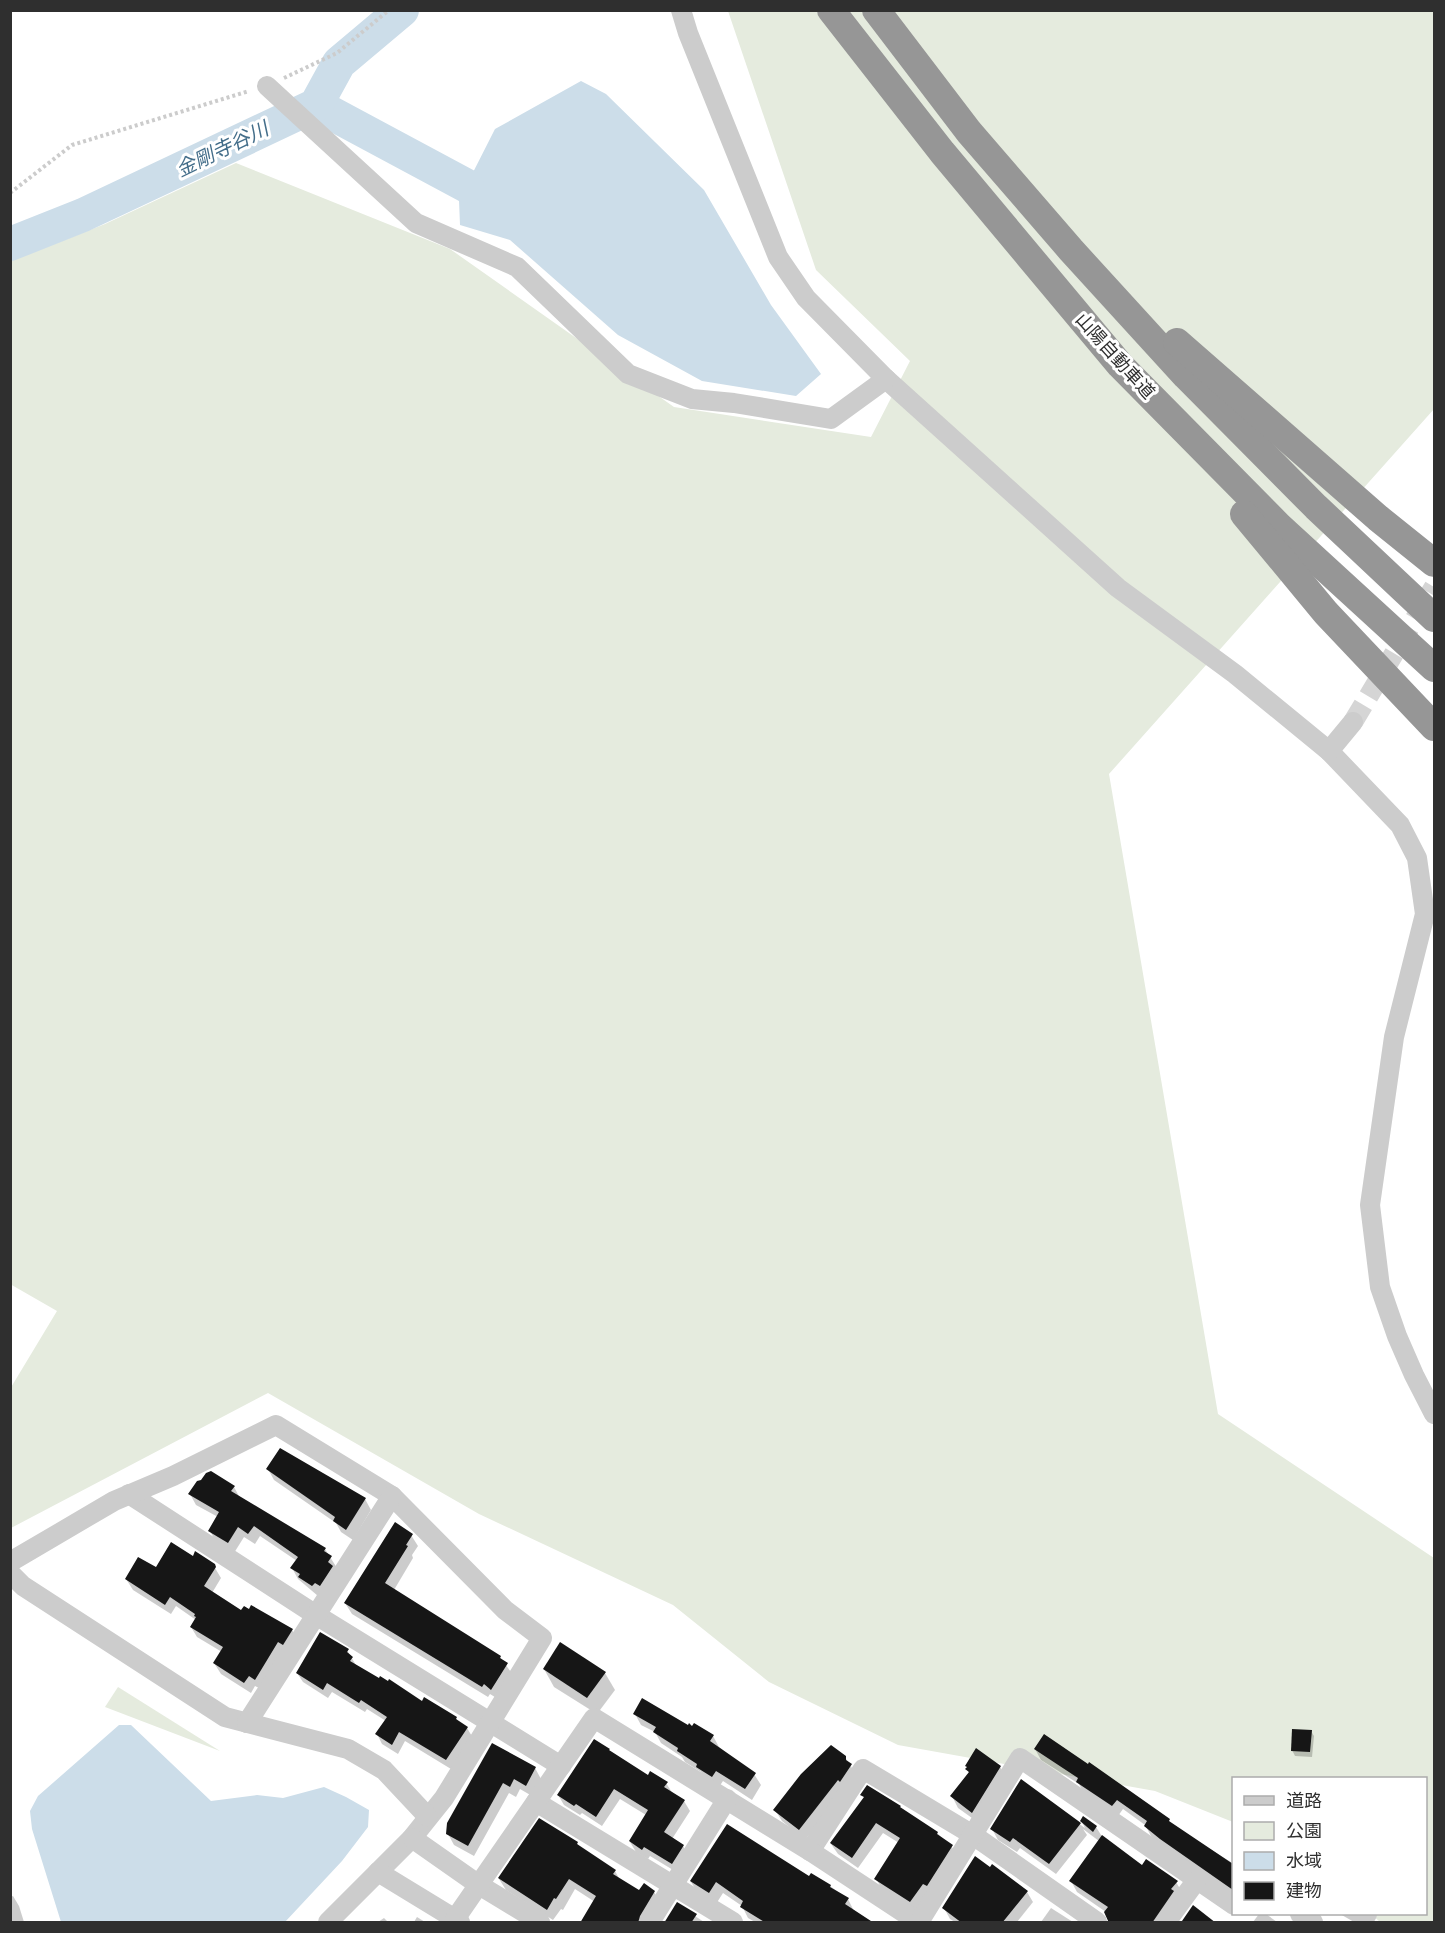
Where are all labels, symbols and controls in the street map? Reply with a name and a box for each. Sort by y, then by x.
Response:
water label: 金剛寺谷川 [172,115,274,182]
street label: 山陽自動車道 [1071,309,1159,403]
legend [1232,1777,1427,1915]
text: 道路 [1286,1790,1322,1811]
text: 公園 [1286,1820,1322,1841]
text: 水域 [1286,1850,1322,1871]
text: 建物 [1286,1880,1322,1901]

